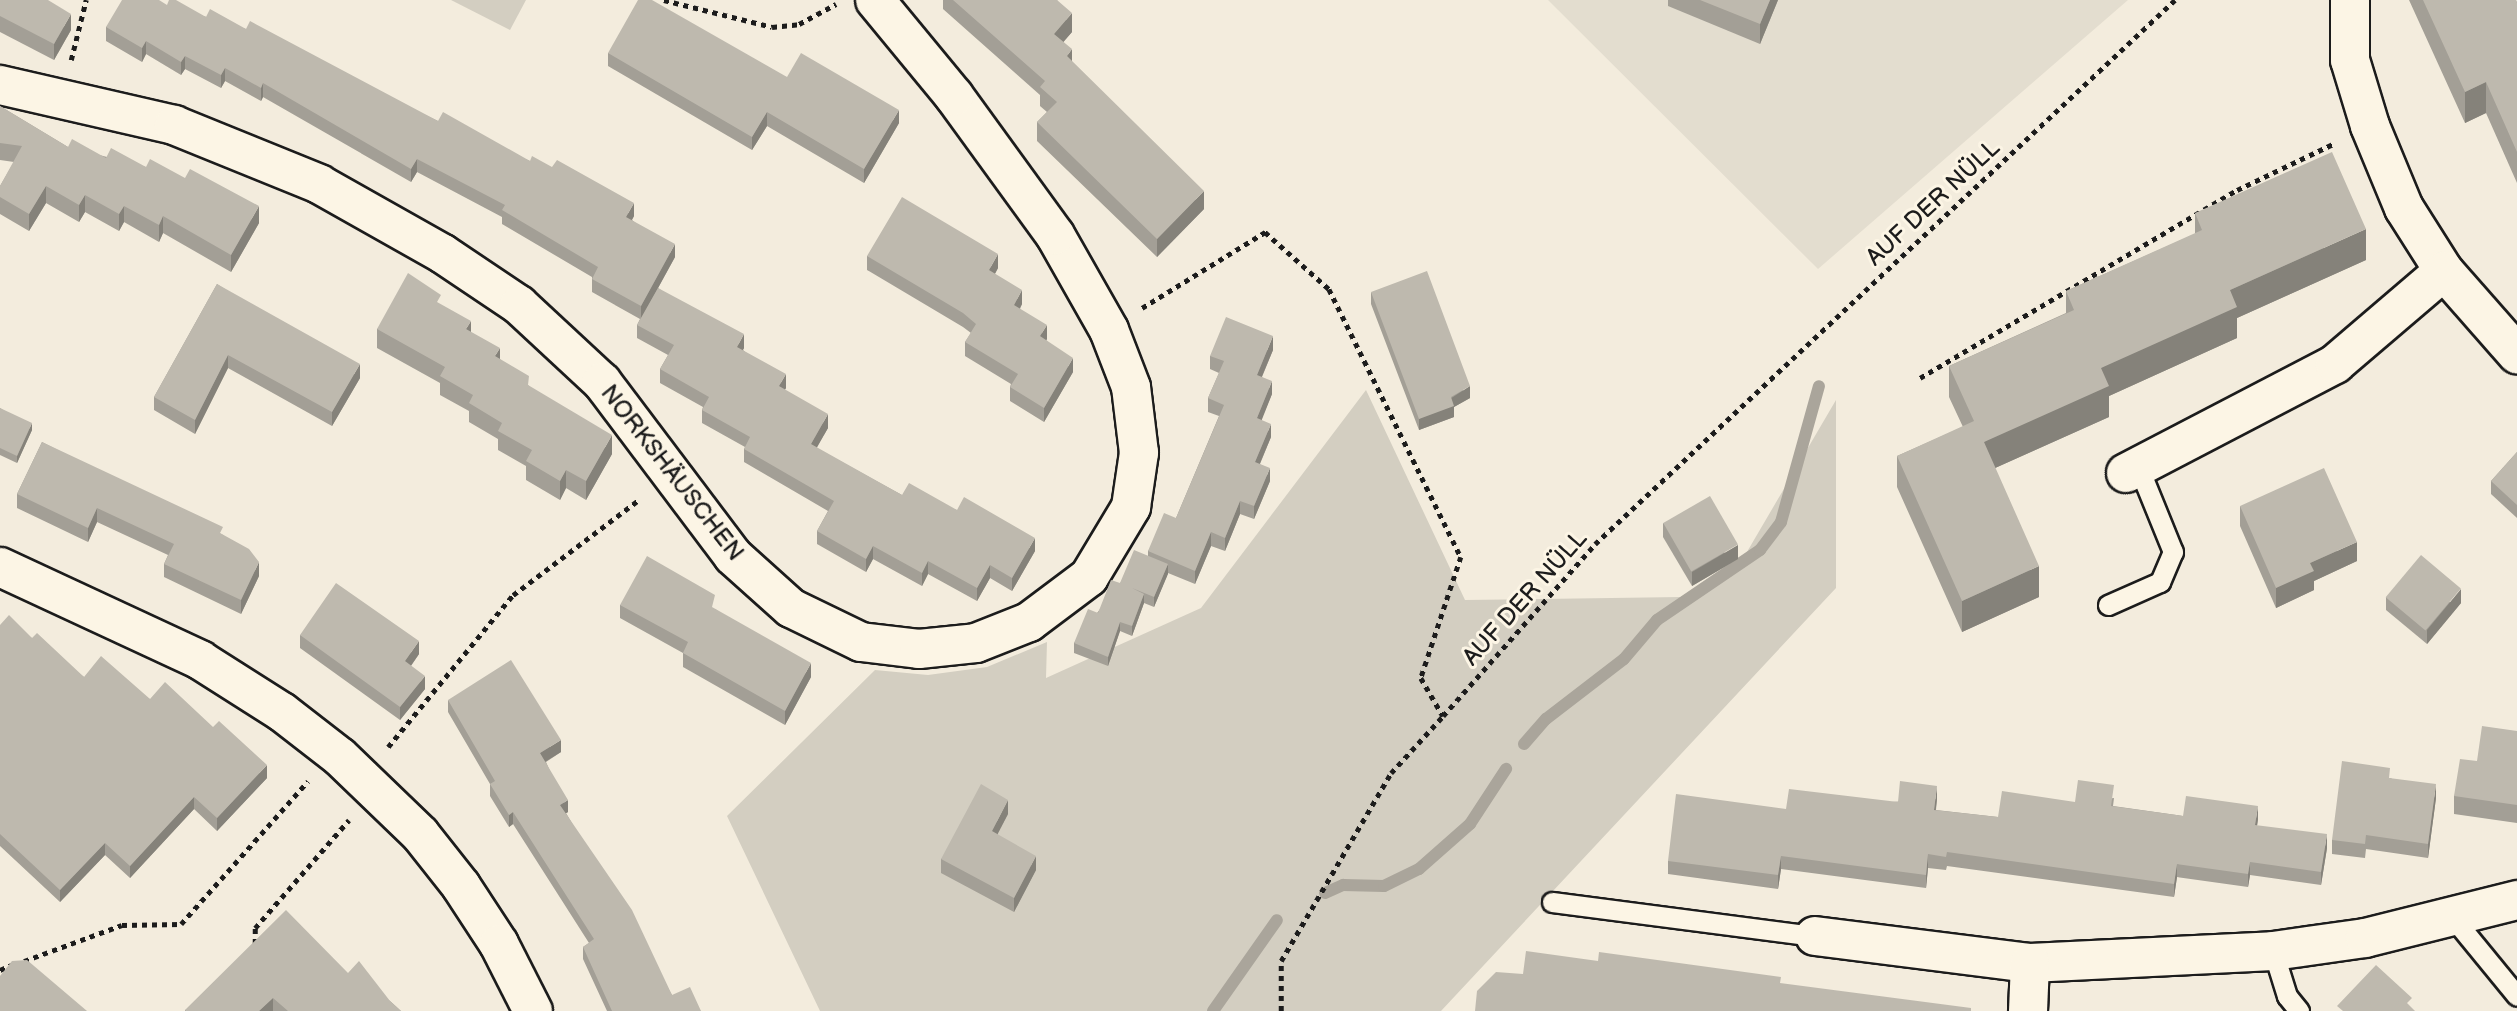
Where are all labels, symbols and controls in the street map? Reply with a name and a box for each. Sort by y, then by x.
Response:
street label: AUF DER NÜLL [1860,134,2006,272]
street label: NORKSHÄUSCHEN [594,379,750,567]
street label: AUF DER NÜLL [1457,525,1593,671]

